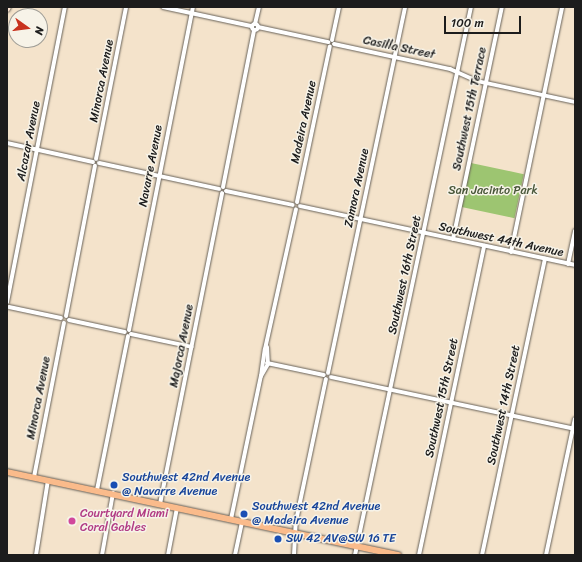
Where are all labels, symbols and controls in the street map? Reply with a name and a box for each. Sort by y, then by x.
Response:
north arrow [8,8,48,48]
scale bar [446,8,523,34]
text: 100 m [451,12,484,34]
text: N [29,25,49,37]
street label: Casilla Street [362,33,436,63]
street label: Minorca Avenue [87,38,117,124]
street label: Southwest 15th Terrace [450,46,490,172]
street label: Madeira Avenue [288,79,320,165]
street label: Alcazar Avenue [14,100,44,182]
street label: Navarre Avenue [136,124,166,208]
street label: Zamora Avenue [342,147,372,229]
park label: San Jacinto Park [448,184,538,198]
street label: Southwest 16th Street [385,214,425,336]
street label: Southwest 44th Avenue [437,220,565,260]
street label: Majorca Avenue [167,303,197,389]
street label: Southwest 15th Street [422,337,462,459]
street label: Southwest 14th Street [484,344,524,466]
street label: Minorca Avenue [24,355,54,441]
place label: Southwest 42nd Avenue @ Navarre Avenue [122,471,250,499]
marker: Southwest 42nd Avenue @ Navarre Avenue [109,480,119,490]
place label: Southwest 42nd Avenue @ Madeira Avenue [252,500,380,528]
place label: Courtyard Miami Coral Gables [80,507,168,535]
marker: Southwest 42nd Avenue @ Madeira Avenue [239,509,249,519]
marker: Courtyard Miami Coral Gables [67,516,77,526]
place label: SW 42 AV@SW 16 TE [286,532,396,546]
marker: SW 42 AV@SW 16 TE [273,534,283,544]

